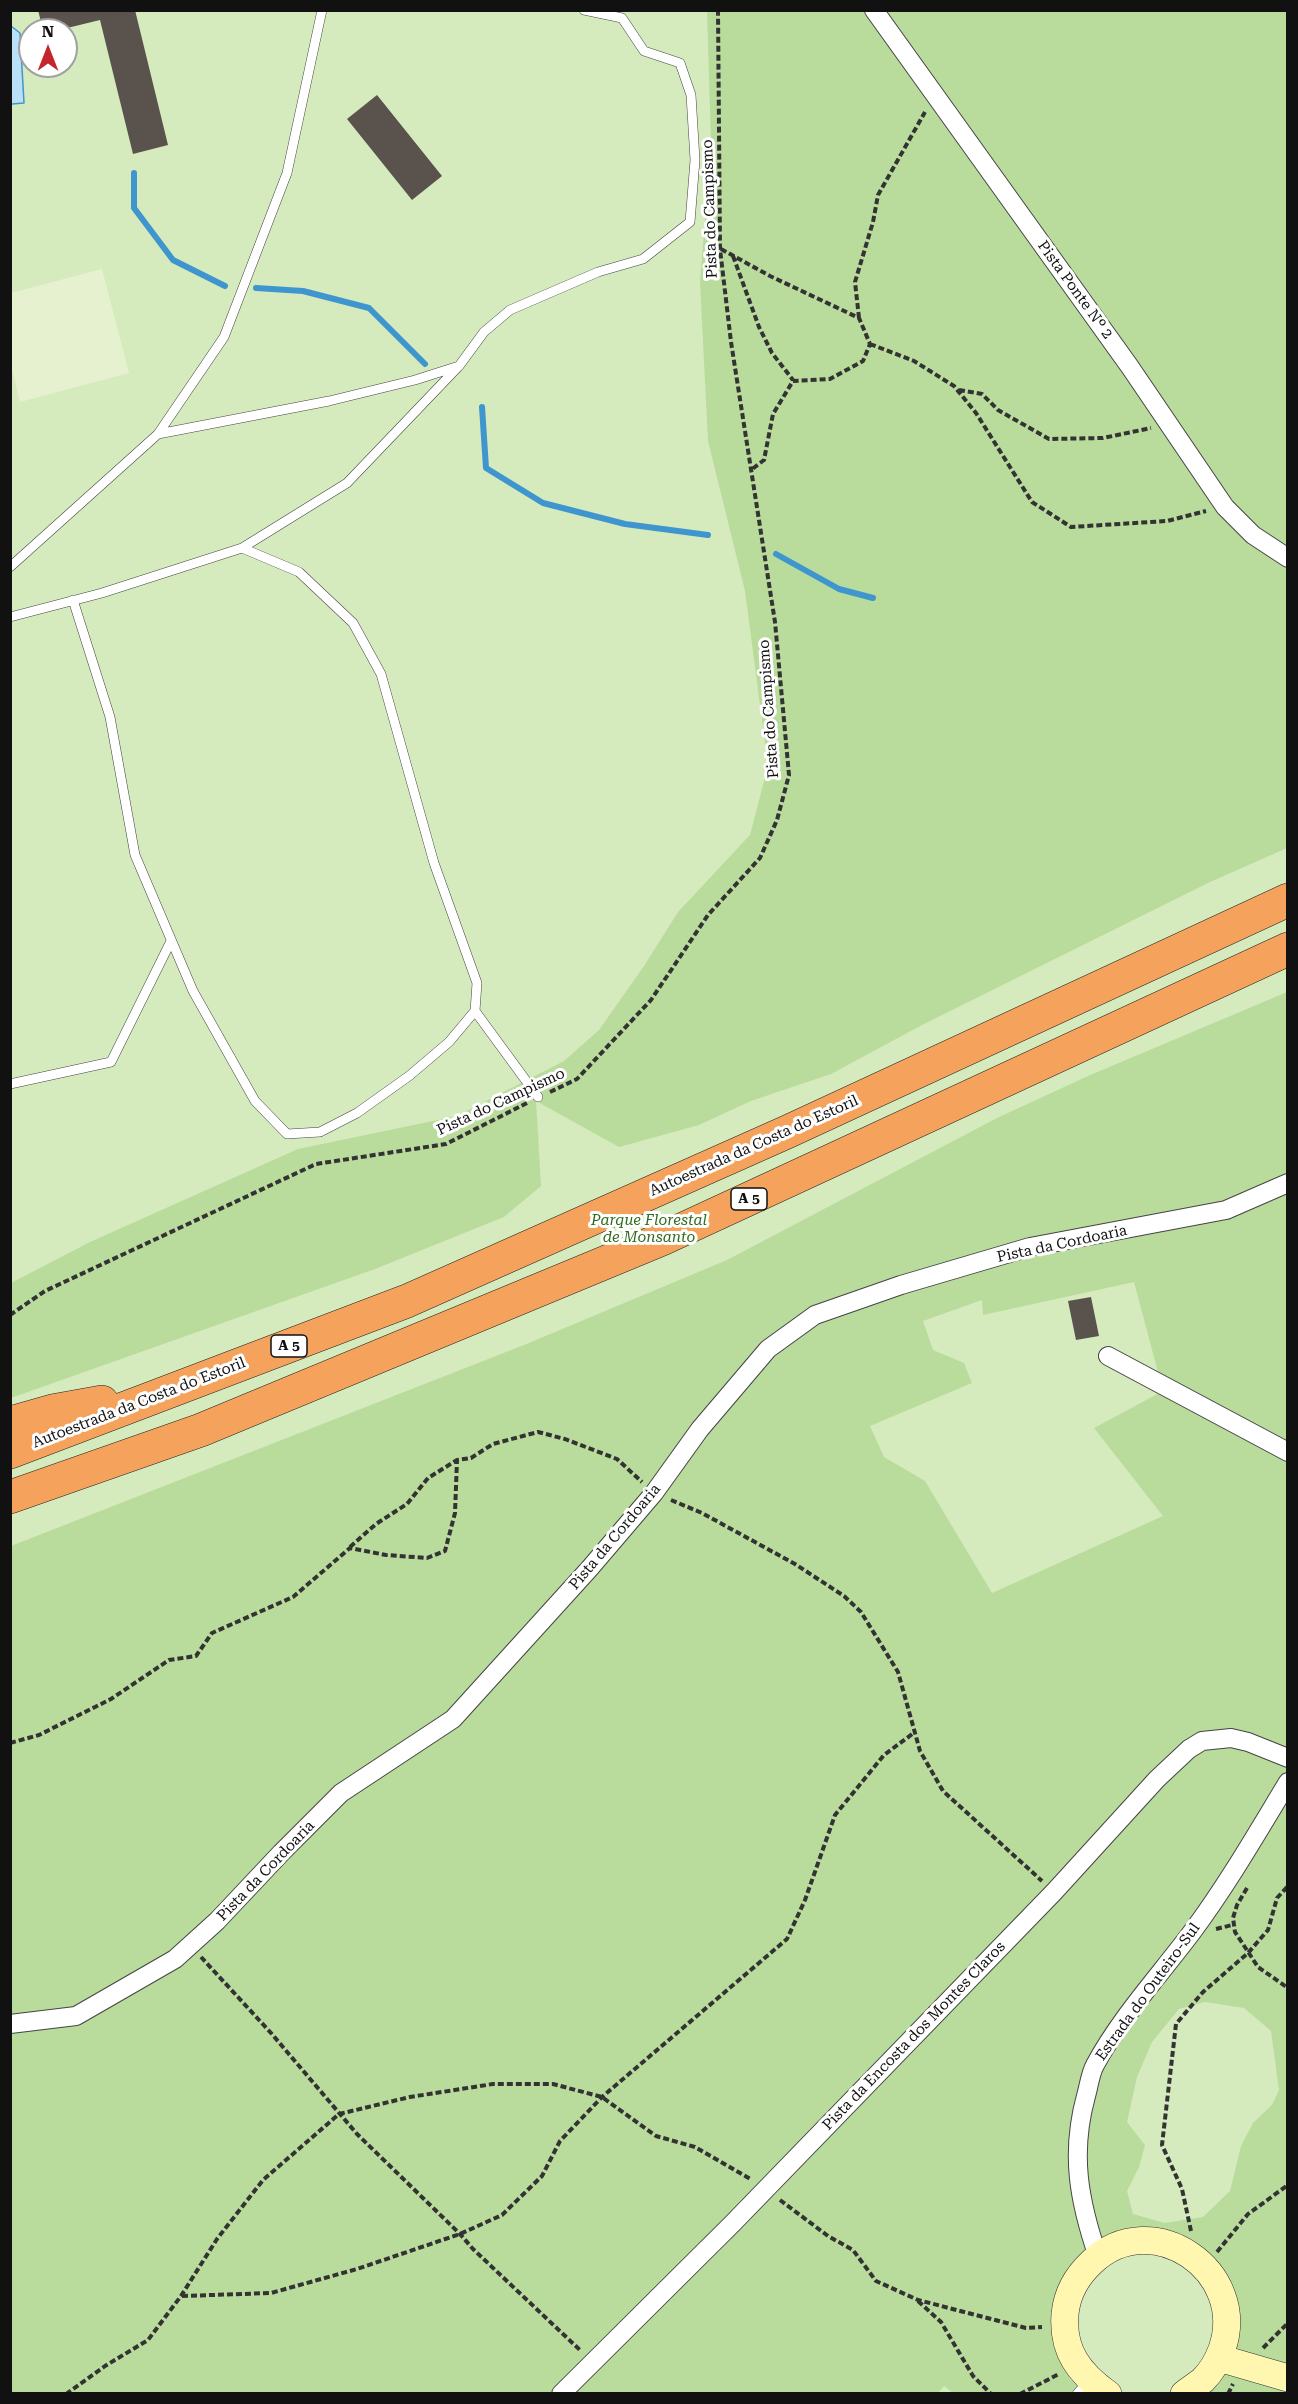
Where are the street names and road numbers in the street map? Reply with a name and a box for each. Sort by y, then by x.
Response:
street label: Pista do Campismo [699,139,721,279]
street label: Pista Ponte Nº 2 [1033,238,1117,342]
street label: Pista do Campismo [755,639,783,779]
street label: Pista do Campismo [434,1064,568,1140]
street label: Autoestrada da Costa do Estoril [647,1092,861,1200]
road number: A 5 [731,1188,767,1210]
street label: Pista da Cordoaria [995,1221,1129,1267]
road number: A 5 [271,1335,307,1357]
street label: Autoestrada da Costa do Estoril [30,1354,248,1452]
street label: Pista da Cordoaria [565,1480,665,1594]
street label: Pista da Cordoaria [213,1817,319,1925]
street label: Estrada do Outeiro-Sul [1092,1920,1204,2064]
street label: Pista da Encosta dos Montes Claros [819,1938,1009,2134]

